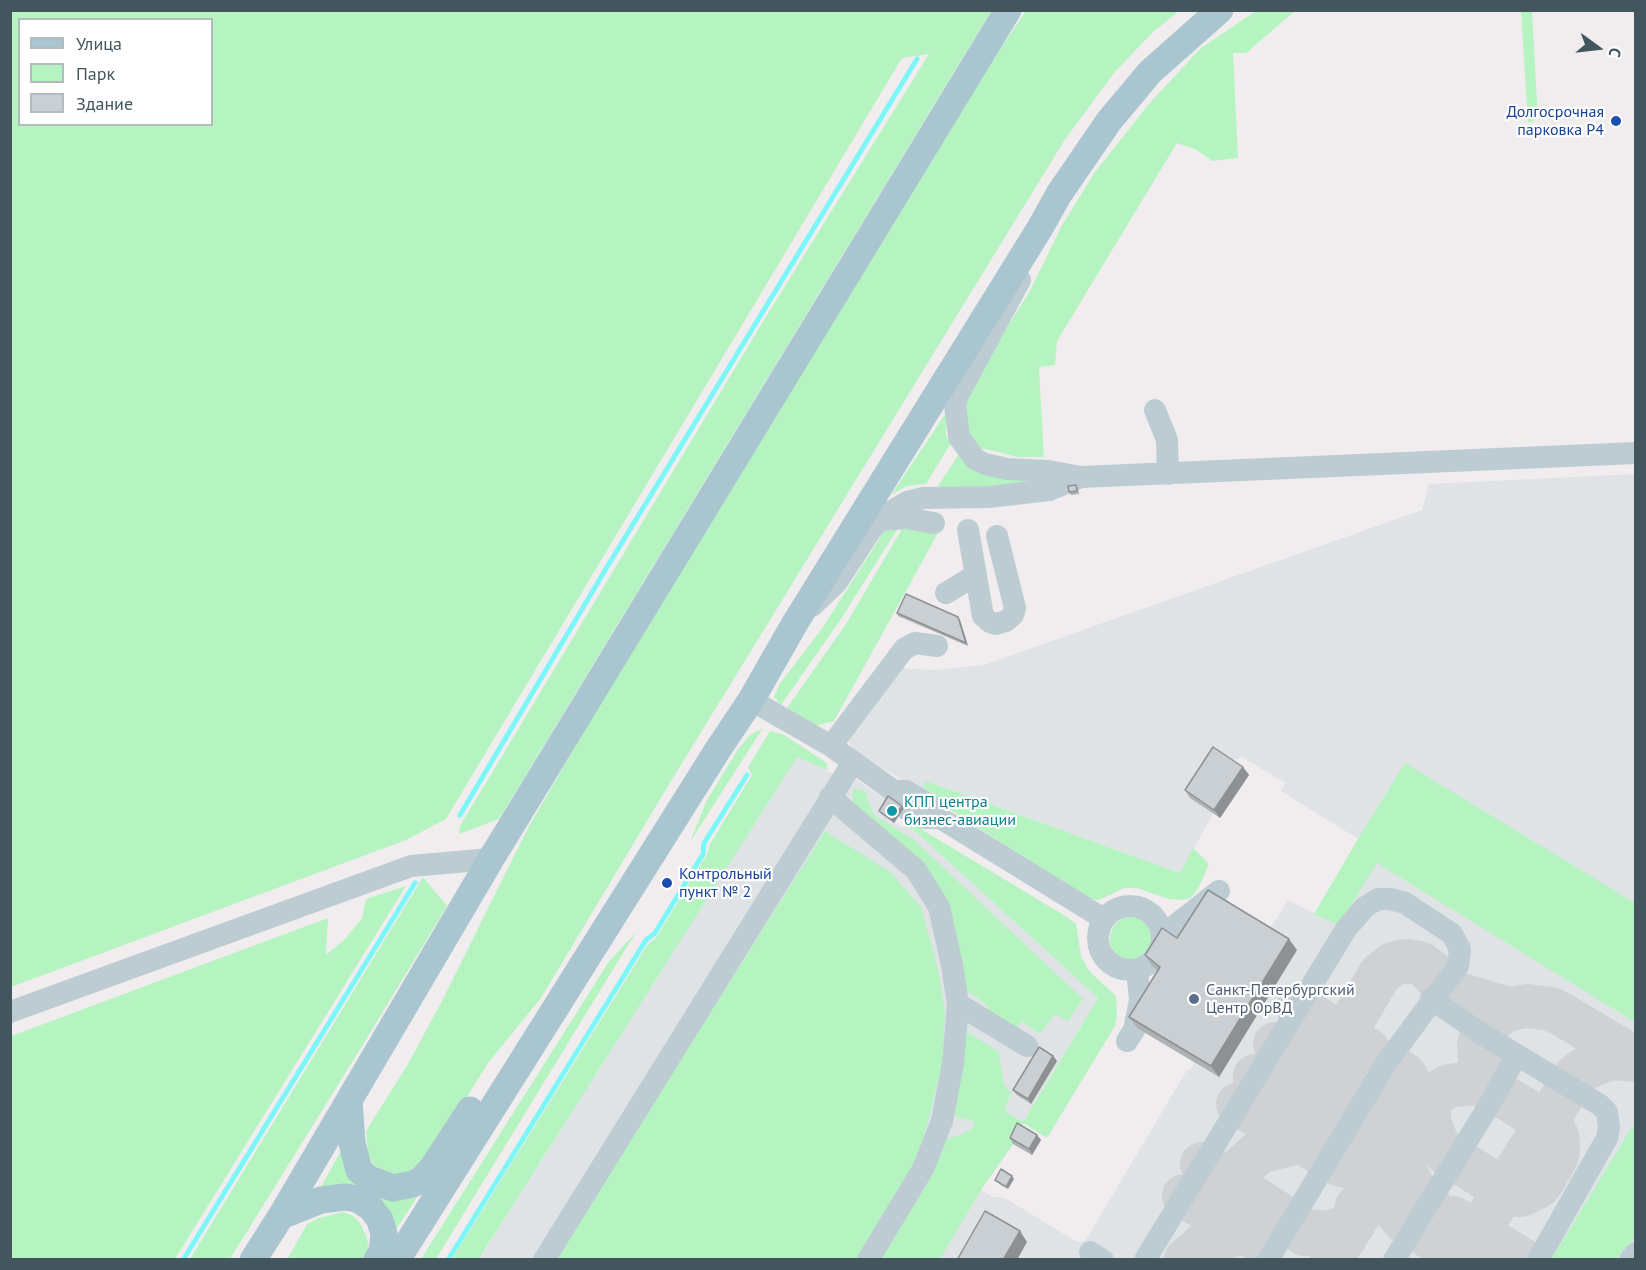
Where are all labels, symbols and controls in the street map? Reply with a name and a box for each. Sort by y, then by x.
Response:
legend [18,18,213,126]
north arrow [1568,18,1628,78]
text: Улица [76,32,122,55]
text: С [1605,46,1626,60]
text: Парк [76,62,115,85]
text: Здание [76,92,133,115]
place label: Долгосрочная парковка P4 [1506,102,1604,140]
marker: Долгосрочная парковка P4 [1609,114,1623,128]
place label: КПП центра бизнес-авиации [904,792,1016,830]
marker: КПП центра бизнес-авиации [885,804,899,818]
place label: Контрольный пункт № 2 [679,864,772,902]
marker: Контрольный пункт № 2 [660,876,674,890]
place label: Санкт-Петербургский Центр ОрВД [1206,980,1355,1018]
marker: Санкт-Петербургский Центр ОрВД [1187,992,1201,1006]

